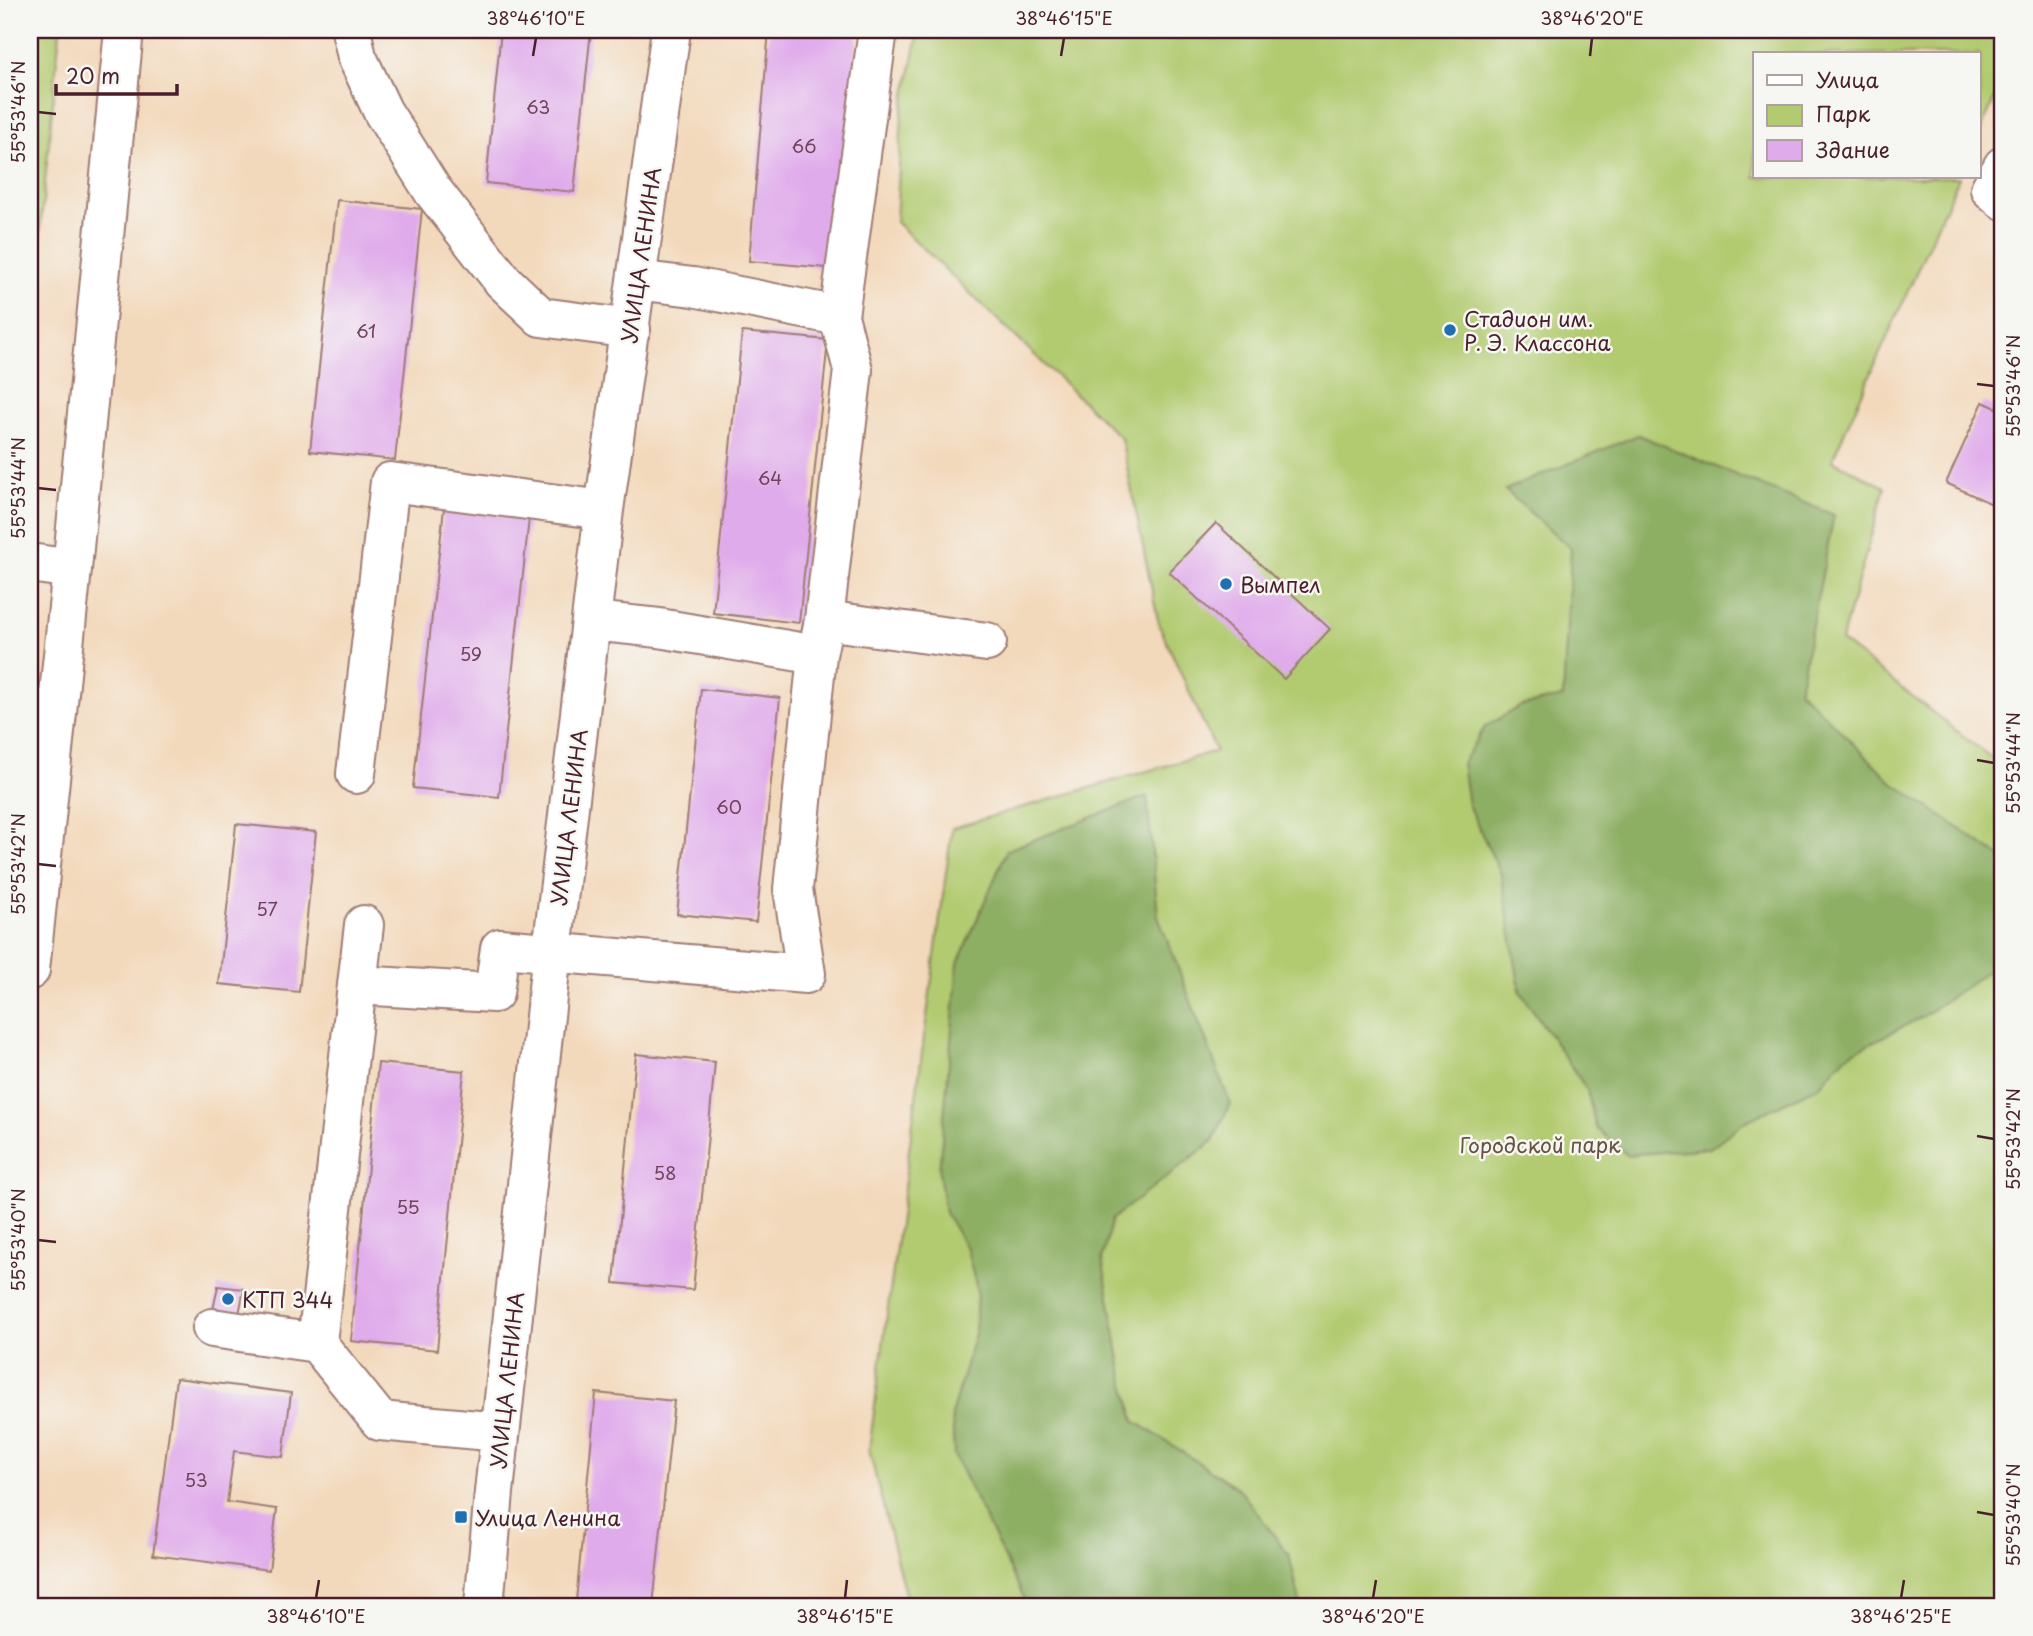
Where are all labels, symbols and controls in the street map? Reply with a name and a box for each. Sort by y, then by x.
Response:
text: 38°46'10"E [487,4,585,31]
text: 38°46'15"E [1015,4,1113,31]
text: 38°46'20"E [1540,4,1644,31]
scale bar [56,52,177,96]
legend [1753,52,1980,178]
text: 20 m [66,59,120,91]
text: 55°53'46"N [4,60,31,164]
text: Улица [1816,63,1879,95]
house number: 63 [526,93,550,120]
text: Парк [1816,97,1871,129]
house number: 66 [792,132,816,159]
text: Здание [1816,133,1890,165]
street label: УЛИЦА ЛЕНИНА [612,165,668,345]
place label: Стадион им. Р. Э. Классона [1464,302,1611,358]
house number: 61 [356,317,376,344]
marker: Стадион им. Р. Э. Классона [1442,322,1458,338]
text: 55°53'46"N [1999,334,2026,438]
text: 55°53'44"N [4,437,31,539]
house number: 64 [758,464,782,491]
place label: Вымпел [1240,568,1320,600]
marker: Вымпел [1218,576,1234,592]
house number: 59 [460,640,482,667]
text: 55°53'44"N [1999,712,2026,814]
street label: УЛИЦА ЛЕНИНА [541,727,595,907]
house number: 60 [716,793,742,820]
text: 55°53'42"N [4,813,31,915]
house number: 57 [256,895,278,922]
text: 55°53'42"N [1999,1088,2026,1190]
park label: Городской парк [1459,1128,1621,1160]
house number: 58 [654,1159,676,1186]
text: 55°53'40"N [4,1188,31,1292]
house number: 55 [396,1193,420,1220]
place label: КТП 344 [242,1283,333,1315]
street label: УЛИЦА ЛЕНИНА [481,1290,531,1470]
marker: КТП 344 [220,1291,236,1307]
text: 55°53'40"N [1999,1463,2026,1567]
house number: 53 [184,1466,208,1493]
place label: Улица Ленина [475,1501,621,1533]
marker: Улица Ленина [453,1509,469,1525]
text: 38°46'10"E [267,1602,365,1629]
text: 38°46'15"E [796,1602,894,1629]
text: 38°46'20"E [1321,1602,1425,1629]
text: 38°46'25"E [1850,1602,1952,1629]

